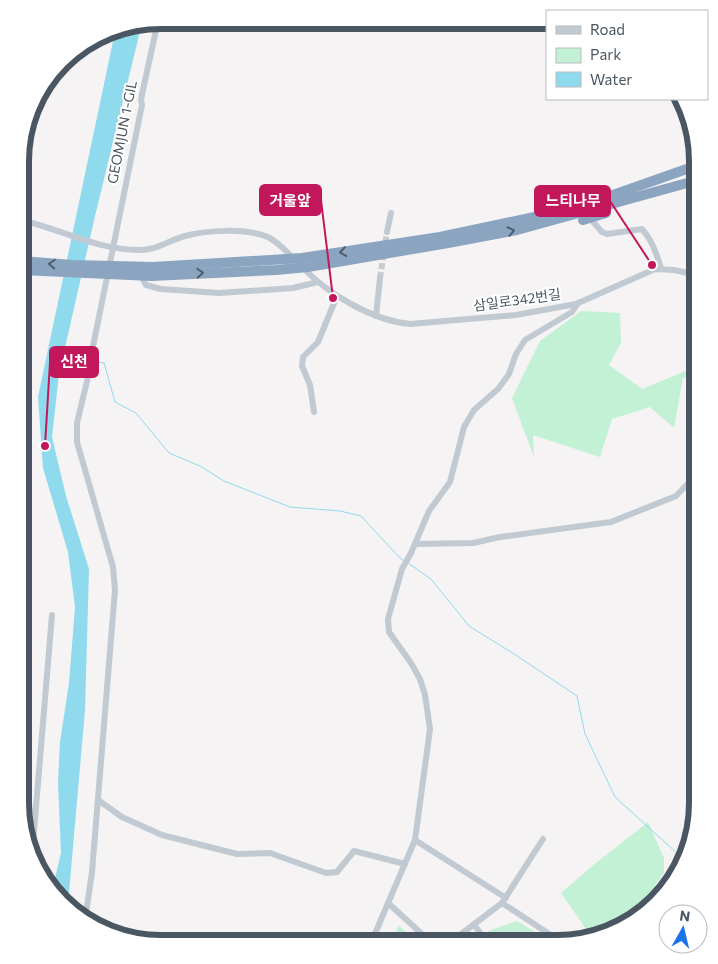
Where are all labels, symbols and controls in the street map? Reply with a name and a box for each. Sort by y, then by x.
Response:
legend [546,10,708,100]
text: Road [590,20,625,38]
text: Park [590,45,621,63]
text: Water [590,70,632,88]
street label: GEOMJUN 1-GIL [103,79,140,185]
callout: 거울앞 [260,185,321,215]
callout: 느티나무 [535,186,610,216]
text: 거울앞 [269,191,311,209]
text: 느티나무 [545,191,601,209]
one-way arrow [507,226,516,237]
one-way arrow [339,247,348,257]
one-way arrow [47,258,55,269]
one-way arrow [197,267,205,278]
street label: 삼일로342번길 [472,285,562,314]
callout: 신천 [50,347,98,377]
text: 신천 [60,352,88,370]
north arrow [658,904,708,954]
text: N [678,906,691,925]

